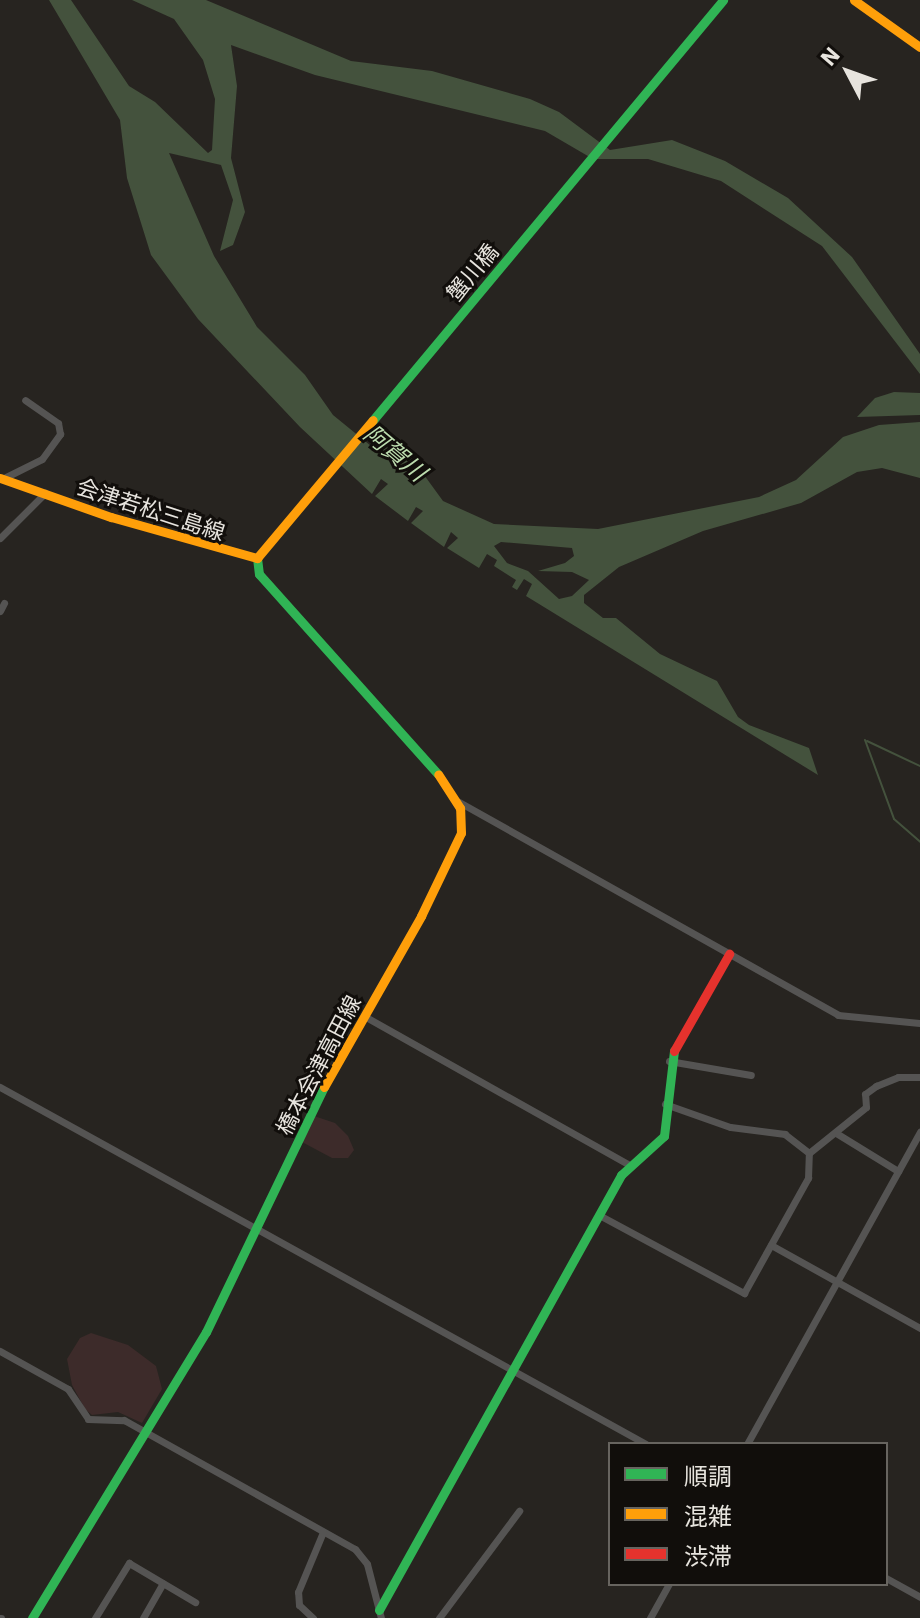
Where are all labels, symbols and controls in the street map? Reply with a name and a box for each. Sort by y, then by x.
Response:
north arrow [808,32,888,112]
text: N [813,40,846,71]
street label: 蟹川橋 [441,238,503,306]
water label: 阿賀川 [358,419,432,487]
street label: 会津若松三島線 [74,473,228,545]
street label: 橋本会津高田線 [270,991,366,1139]
legend [608,1442,888,1586]
text: 順調 [684,1460,732,1492]
text: 混雑 [684,1500,732,1532]
text: 渋滞 [684,1540,732,1572]

